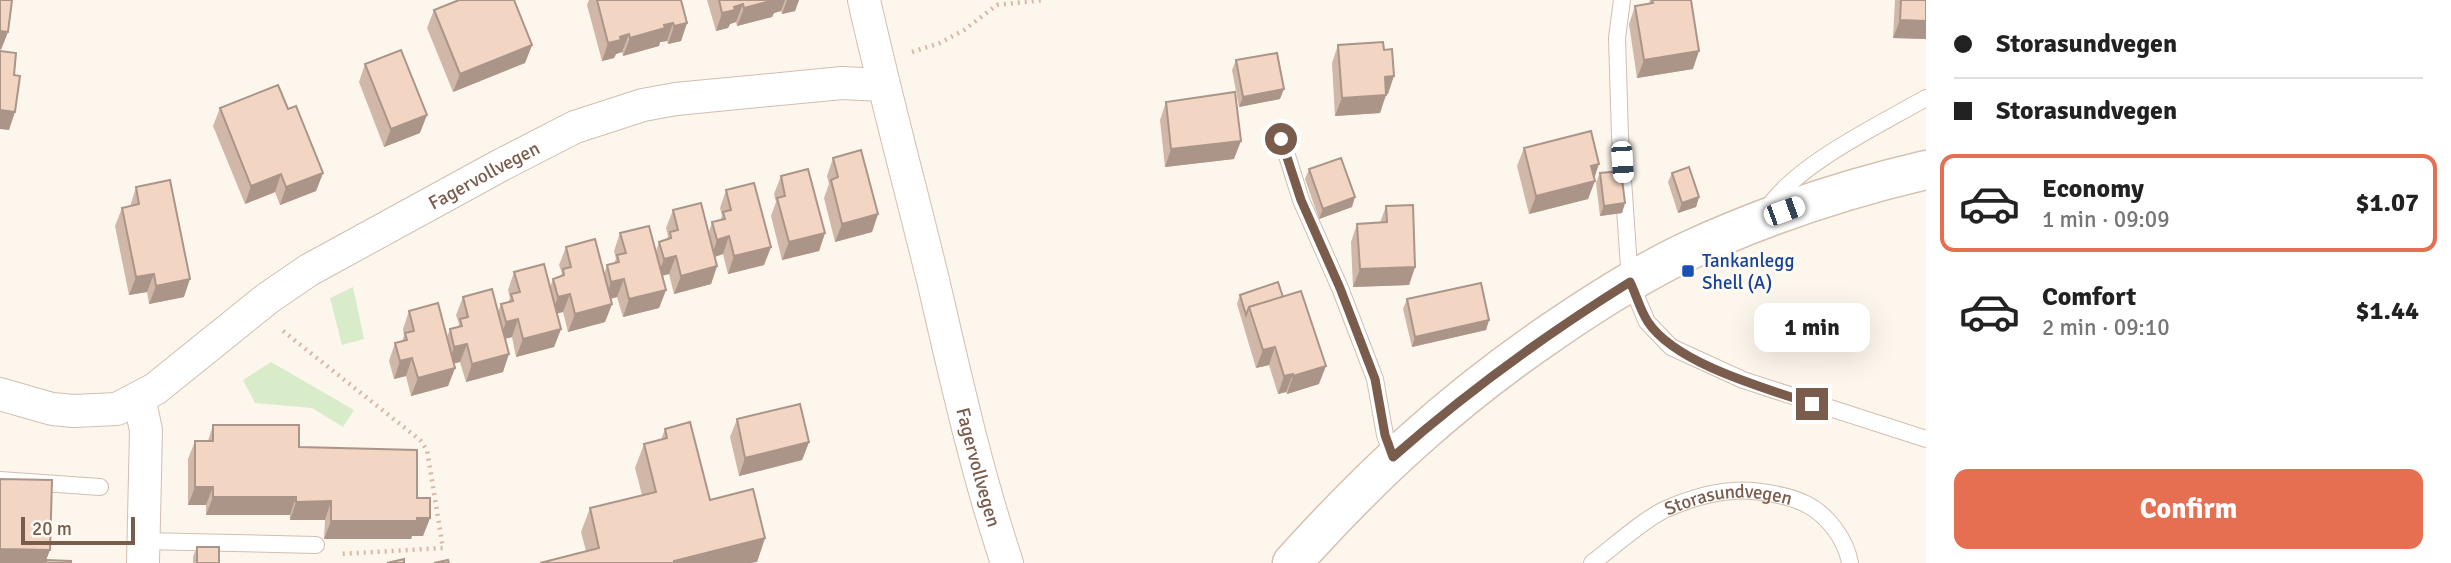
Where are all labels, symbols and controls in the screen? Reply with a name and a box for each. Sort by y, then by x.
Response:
text: Storasundvegen [1996,28,2177,60]
text: Storasundvegen [1996,95,2177,127]
route start [1265,123,1297,155]
street label: Fagervollvegen [424,136,544,215]
car [1611,140,1634,184]
icon: car [1958,172,2021,235]
text: Economy [2042,173,2144,205]
text: $1.07 [2355,187,2419,219]
car [1761,194,1808,228]
text: 1 min · 09:09 [2042,205,2170,234]
place label: Tankanlegg Shell (A) [1702,249,1794,295]
marker: Tankanlegg Shell (A) [1680,263,1696,279]
icon: car [1958,280,2021,343]
text: Comfort [2042,281,2136,313]
text: $1.44 [2355,295,2419,327]
callout: 1 min [1754,302,1870,352]
text: 1 min [1784,313,1840,342]
text: 2 min · 09:10 [2042,313,2170,342]
route end [1796,388,1828,420]
street label: Fagervollvegen [950,405,1006,530]
button: Confirm [1954,469,2423,549]
street label: Storasundvegen [1661,480,1795,521]
scale bar [21,514,135,546]
text: 20 m [32,517,72,541]

